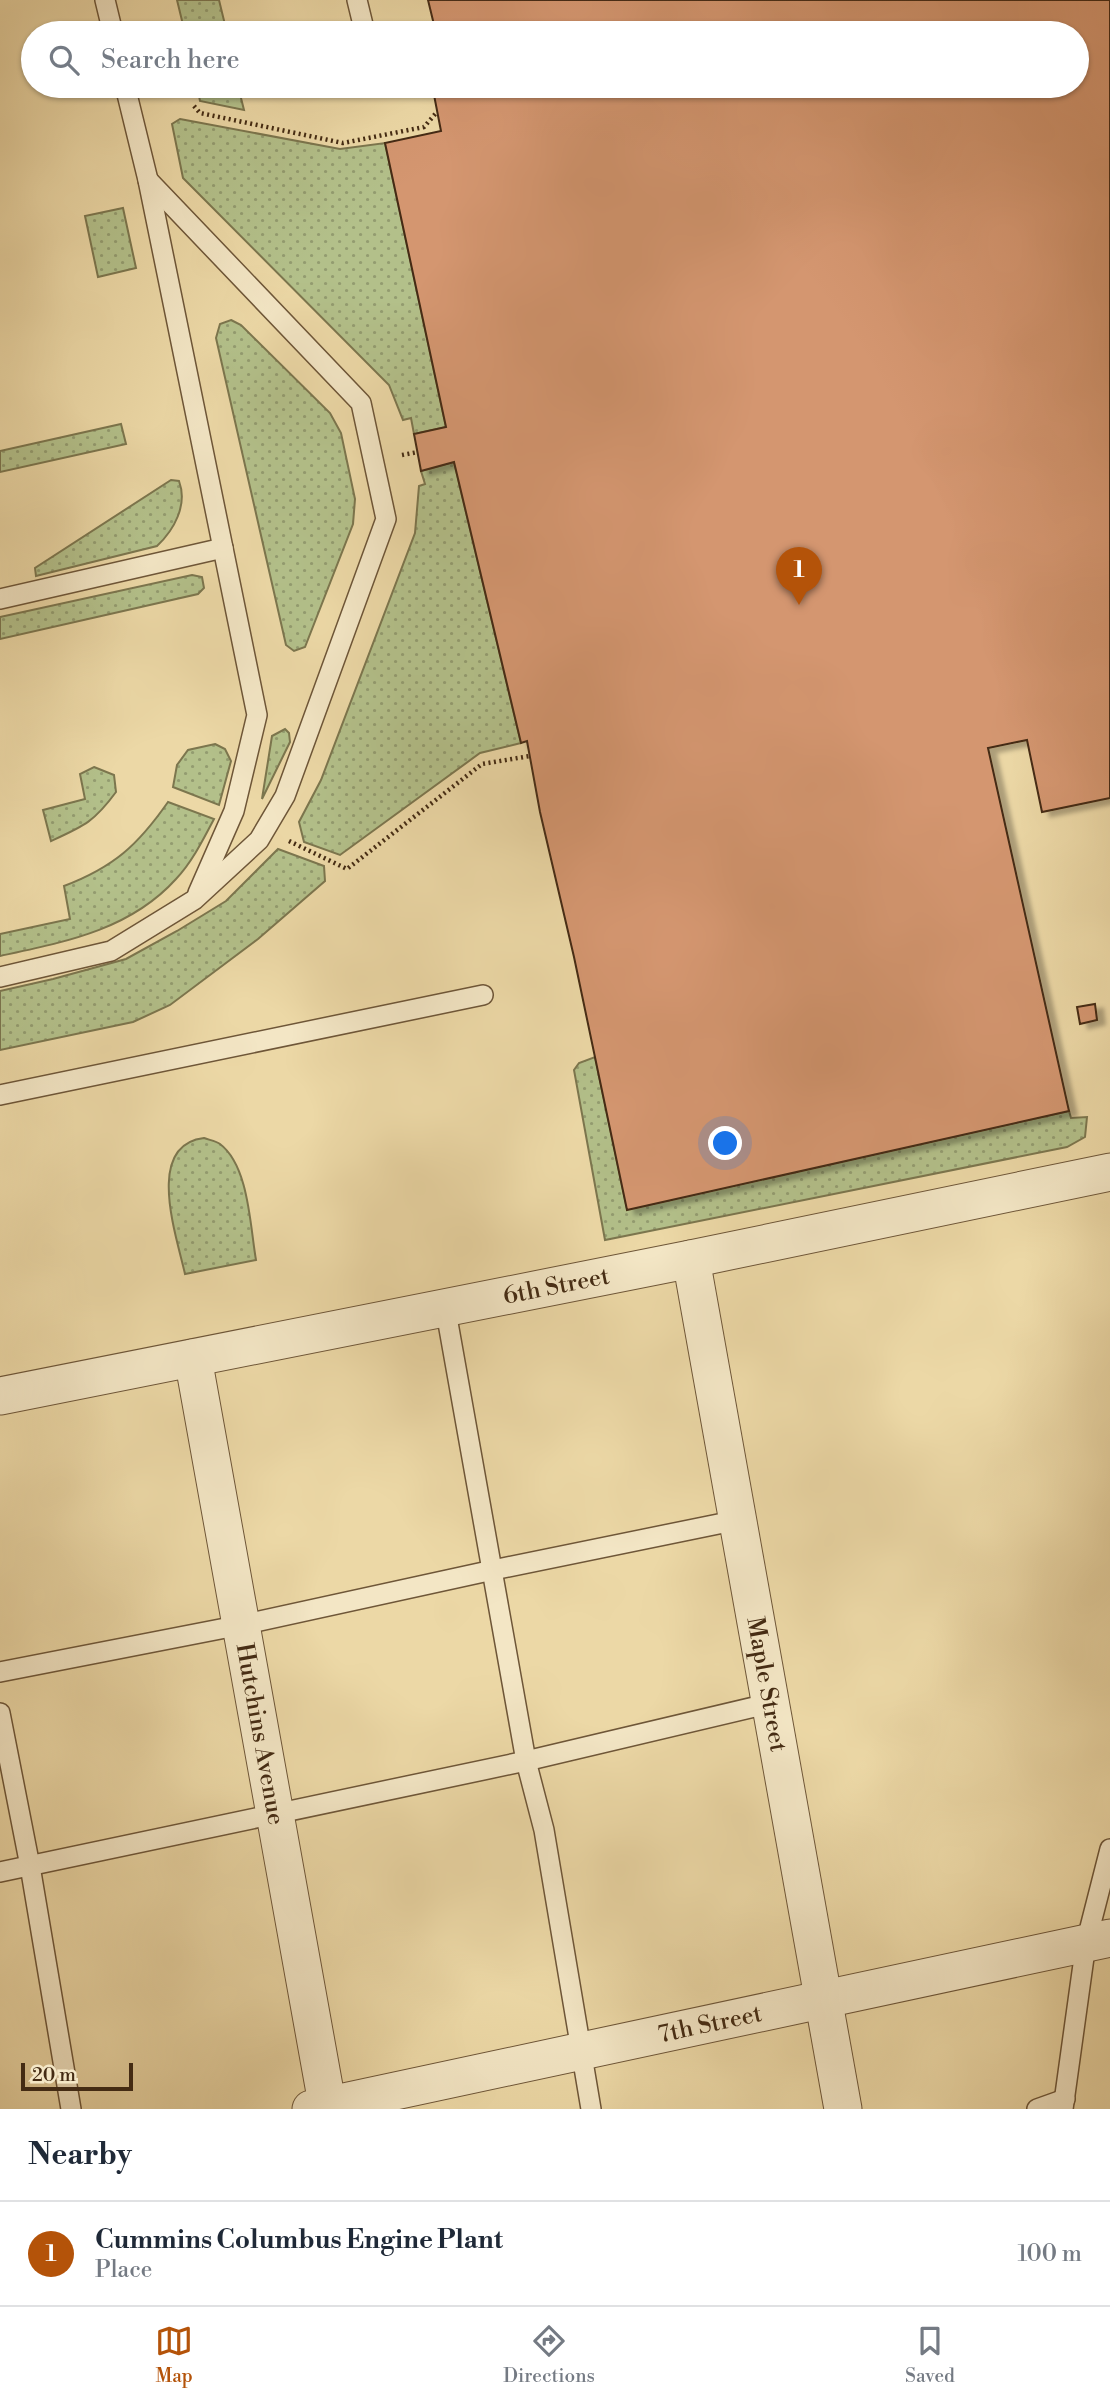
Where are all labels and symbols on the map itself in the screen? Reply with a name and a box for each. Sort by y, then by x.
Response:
pin: 1 [776,547,822,605]
your location [708,1126,742,1160]
street label: 6th Street [501,1261,613,1312]
street label: Maple Street [739,1615,793,1755]
street label: Hutchins Avenue [229,1641,291,1827]
street label: 7th Street [656,1999,765,2050]
scale bar [21,2060,133,2092]

